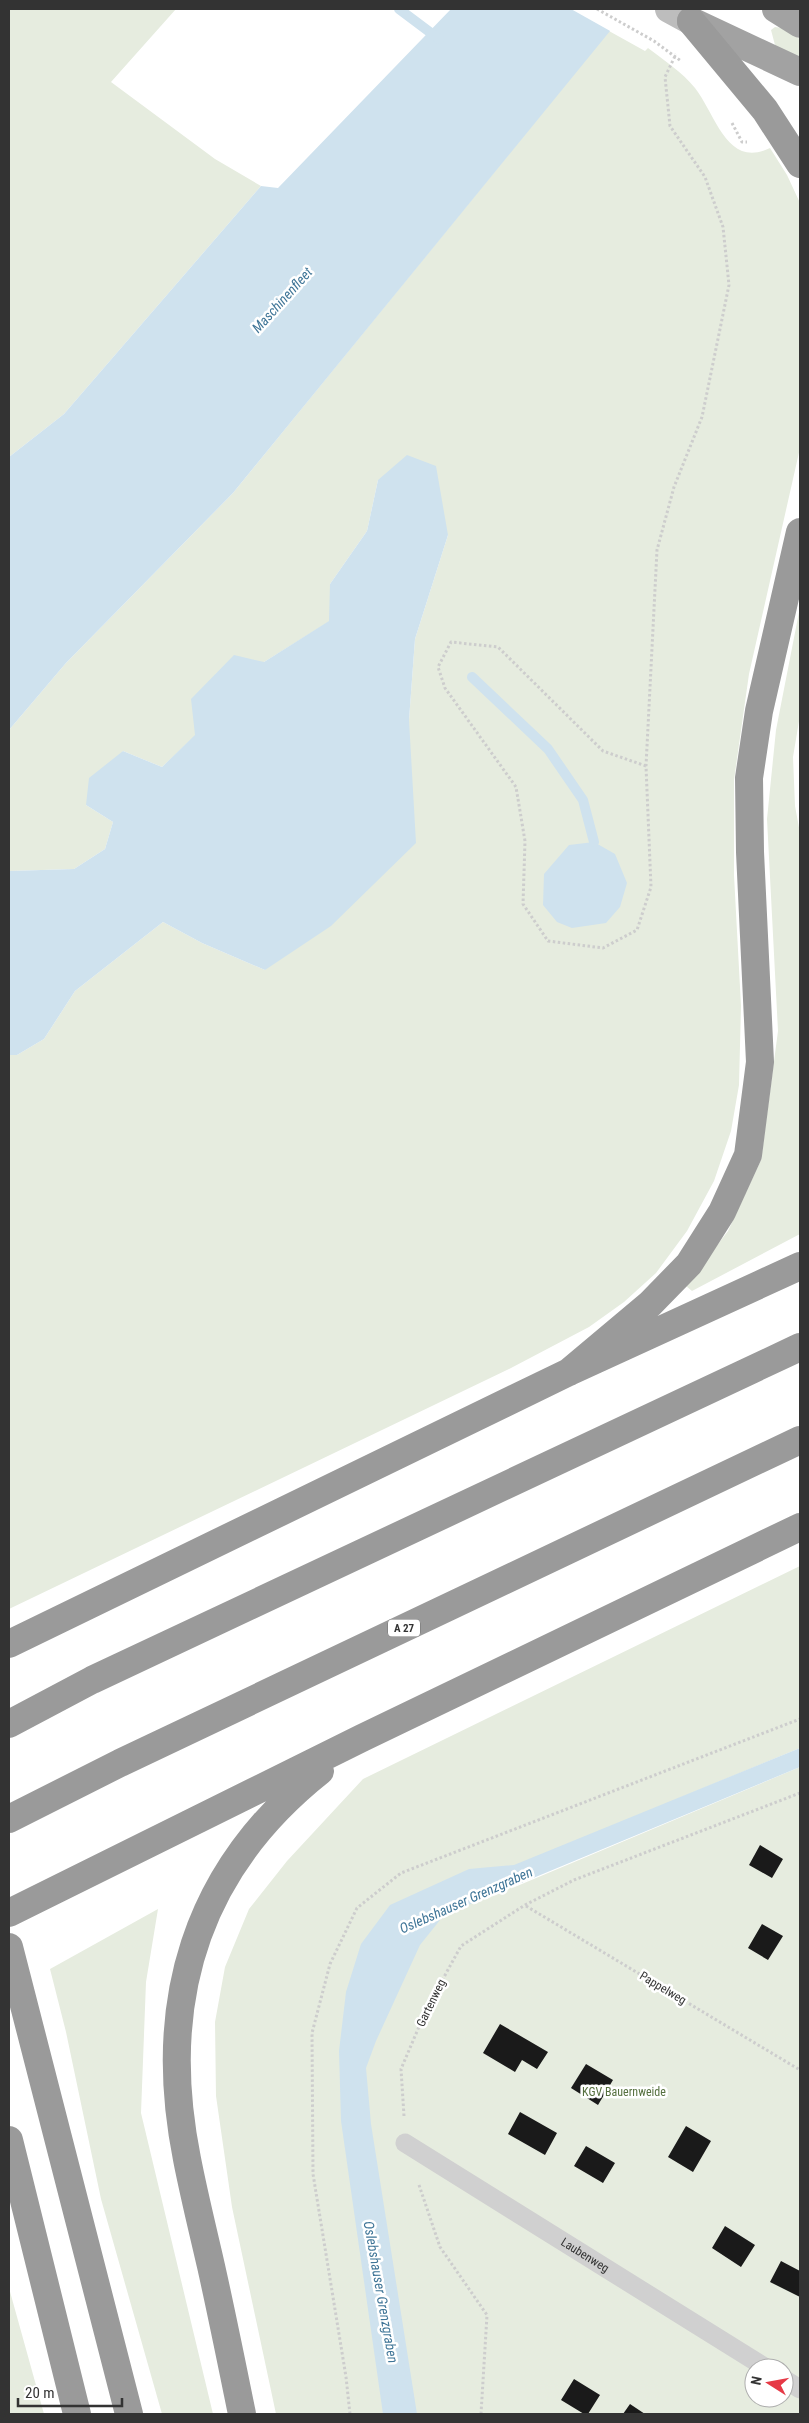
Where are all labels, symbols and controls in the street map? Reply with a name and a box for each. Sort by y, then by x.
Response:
water label: Maschinenfleet [249,263,316,336]
road number: A 27 [388,1620,420,1636]
water label: Oslebshauser Grenzgraben [397,1863,535,1937]
street label: Pappelweg [637,1969,689,2007]
street label: Gartenweg [414,1977,449,2029]
park label: KGV Bauernweide [582,2085,666,2099]
water label: Oslebshauser Grenzgraben [361,2220,401,2364]
street label: Laubenweg [558,2235,612,2275]
north arrow [744,2358,794,2408]
text: N [748,2375,765,2386]
scale bar [18,2376,121,2408]
text: 20 m [25,2384,55,2402]

